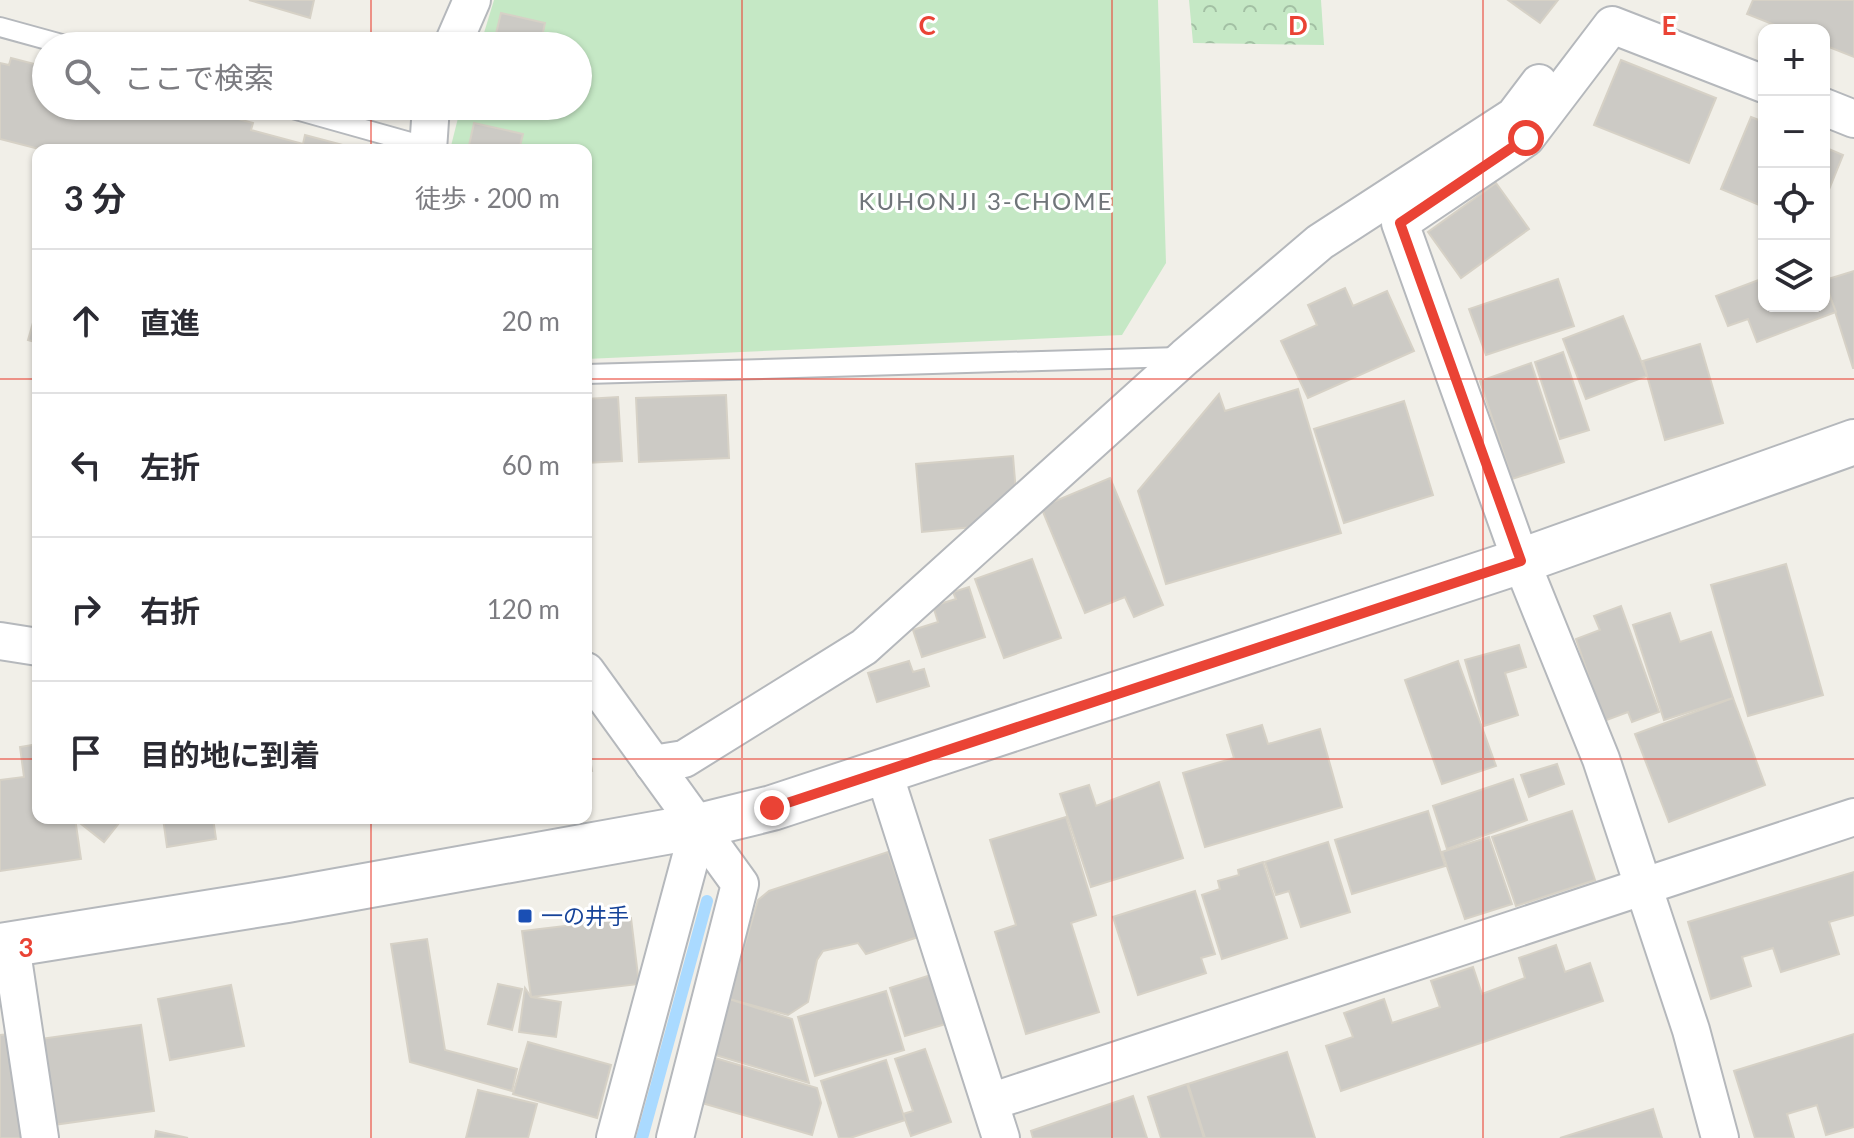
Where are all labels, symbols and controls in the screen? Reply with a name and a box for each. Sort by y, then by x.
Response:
text: C [918,9,936,41]
text: D [1288,9,1308,41]
text: E [1662,9,1676,41]
map controls [1758,24,1830,312]
button: + [1758,24,1830,96]
search box [32,32,592,120]
icon: search [60,54,104,98]
text: ここで検索 [124,59,274,95]
button: − [1758,96,1830,168]
route start [1508,120,1544,156]
button: locate [1758,168,1830,240]
text: 3 分 [64,177,126,218]
text: 徒歩 · 200 m [415,182,560,214]
district label: KUHONJI 3-CHOME [859,186,1113,215]
button: layers [1758,240,1830,312]
icon: ahead [64,299,108,343]
text: 直進 [140,304,200,340]
text: 20 m [502,305,560,337]
icon: left [64,443,108,487]
text: 左折 [140,448,200,484]
text: 60 m [502,449,560,481]
icon: right [64,587,108,631]
text: 右折 [140,592,200,628]
text: 120 m [487,593,560,625]
icon: arrive [64,731,108,775]
text: 目的地に到着 [140,736,320,772]
route end [754,790,790,826]
place label: 一の井手 [541,902,629,929]
marker: 一の井手 [516,907,534,925]
text: 3 [18,931,34,963]

